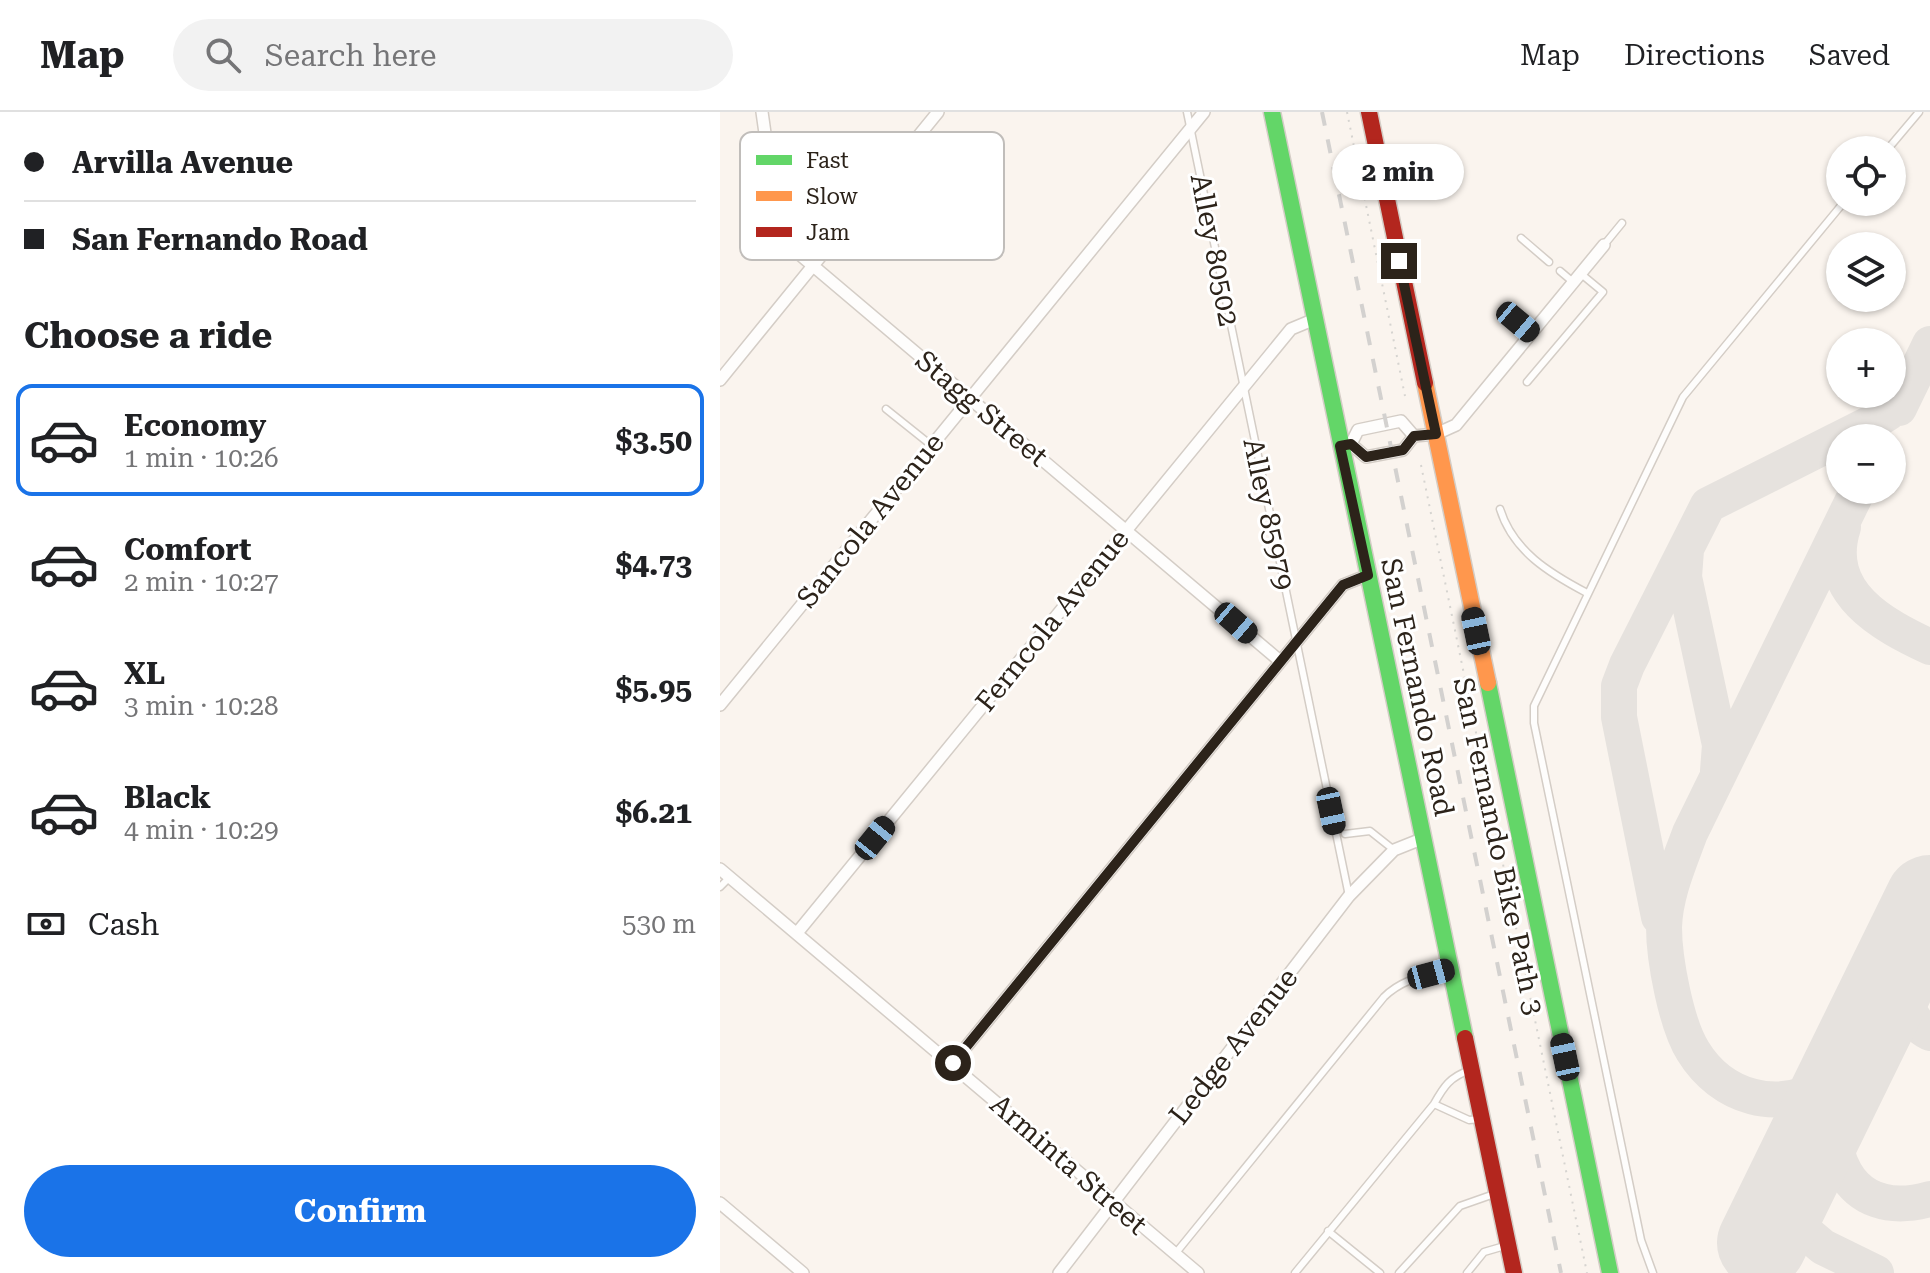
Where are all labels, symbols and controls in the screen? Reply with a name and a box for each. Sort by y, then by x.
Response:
search box [173,19,733,91]
text: Map [40,33,125,77]
icon: search [201,33,245,77]
text: Search here [265,38,437,73]
text: Map [1520,39,1580,72]
text: Directions [1624,39,1765,72]
text: Saved [1809,39,1890,72]
legend [740,132,1004,260]
map controls [1826,136,1906,504]
button: locate [1826,136,1906,216]
text: Arvilla Avenue [72,145,293,180]
callout: 2 min [1333,145,1465,201]
text: Fast [806,148,849,173]
text: 2 min [1362,157,1434,187]
street label: Alley 80502 [1184,171,1245,329]
text: Slow [806,184,859,209]
text: Jam [806,220,850,245]
text: San Fernando Road [72,222,368,257]
button: layers [1826,232,1906,312]
route end [1381,243,1417,279]
car [1492,297,1544,347]
text: Choose a ride [24,315,272,357]
button: + [1826,328,1906,408]
street label: Stagg Street [909,344,1054,473]
icon: car [28,404,100,476]
text: Economy [124,408,266,443]
text: $3.50 [615,423,692,458]
button: − [1826,424,1906,504]
street label: Sancola Avenue [790,426,951,614]
street label: Alley 85979 [1236,435,1301,593]
text: 1 min · 10:26 [124,443,279,473]
street label: Ferncola Avenue [969,523,1136,718]
icon: car [28,528,100,600]
text: Comfort [124,532,251,567]
text: $4.73 [615,547,692,582]
street label: San Fernando Road [1374,555,1461,819]
text: 2 min · 10:27 [124,567,279,597]
car [1210,598,1262,648]
car [1459,605,1493,657]
icon: car [28,652,100,724]
text: XL [124,656,165,691]
text: $5.95 [615,671,692,706]
street label: San Fernando Bike Path 3 [1447,674,1550,1018]
text: 3 min · 10:28 [124,691,279,721]
icon: car [28,776,100,848]
text: Black [124,780,211,815]
car [1314,785,1348,837]
text: $6.21 [615,795,692,830]
car [851,812,899,864]
text: 4 min · 10:29 [124,815,279,845]
icon: cash [24,902,68,946]
text: Cash [88,907,159,942]
text: 530 m [622,909,696,939]
car [1405,956,1457,992]
street label: Ledge Avenue [1162,962,1305,1131]
car [1548,1031,1582,1083]
route start [935,1045,971,1081]
street label: Arminta Street [984,1087,1154,1241]
button: Confirm [24,1165,696,1257]

